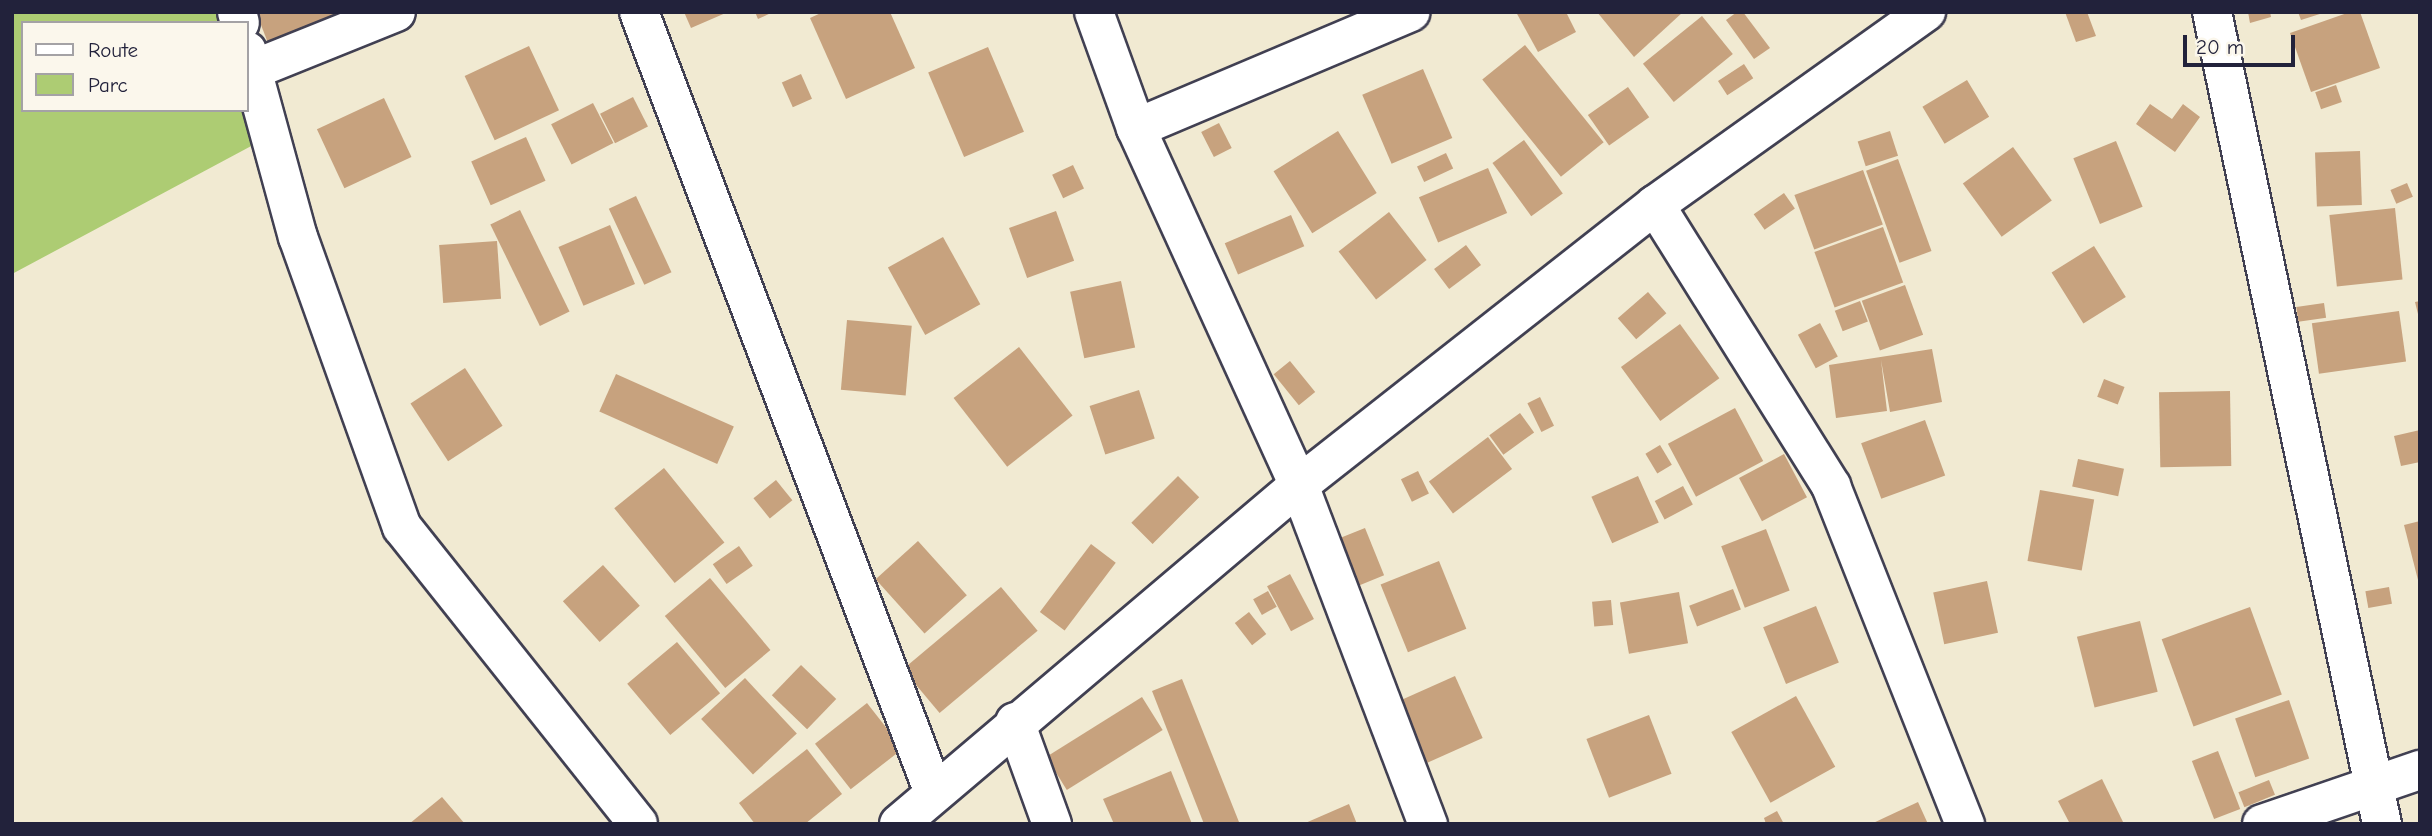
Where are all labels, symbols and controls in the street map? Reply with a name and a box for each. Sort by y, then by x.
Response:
legend [21,21,248,112]
scale bar [2187,21,2299,65]
text: 20 m [2196,35,2244,59]
text: Route [88,38,138,62]
text: Parc [88,73,128,97]

